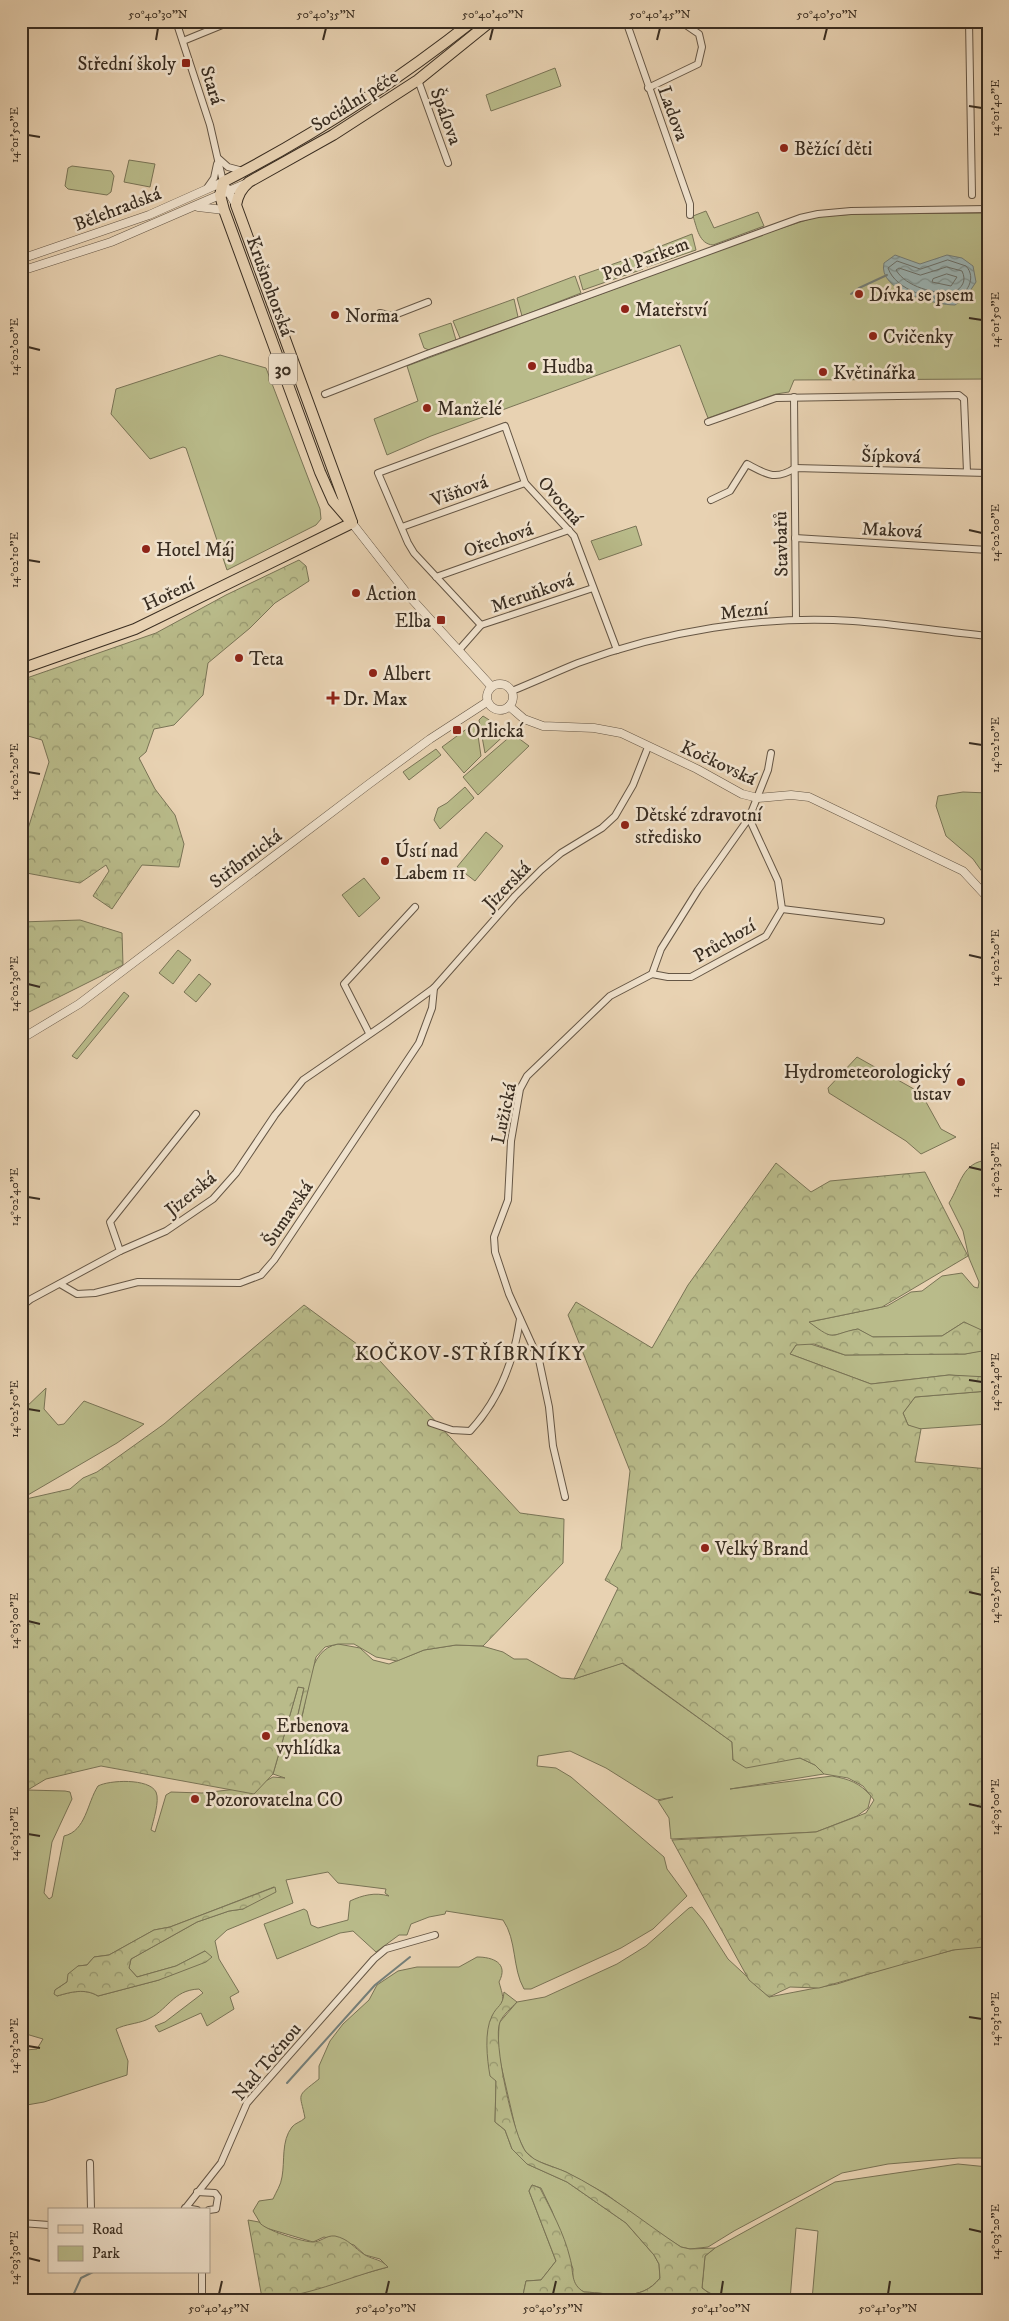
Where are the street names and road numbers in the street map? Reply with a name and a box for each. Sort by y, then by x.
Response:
street label: Stará [195,63,228,108]
street label: Sociální péče [307,65,403,137]
street label: Ladova [652,83,693,144]
street label: Špálova [425,84,468,148]
street label: Bělehradská [71,182,165,237]
street label: Pod Parkem [599,232,692,286]
street label: Krušnohorská [241,233,298,340]
road number: 30 [269,354,297,384]
street label: Šípková [861,442,921,469]
street label: Višňová [427,471,491,513]
street label: Ovocná [532,472,587,530]
street label: Stavbařů [769,511,794,577]
street label: Maková [861,517,923,544]
street label: Ořechová [461,518,536,563]
street label: Meruňková [488,569,577,618]
street label: Hoření [139,572,199,616]
street label: Mezní [719,597,770,625]
street label: Kočkovská [677,736,760,791]
street label: Stříbrnická [205,825,287,894]
street label: Jizerská [477,857,536,917]
street label: Průchozí [690,914,761,968]
street label: Lužická [487,1081,522,1146]
street label: Jizerská [159,1167,221,1223]
street label: Šumavská [256,1176,318,1251]
street label: Nad Točnou [228,2018,306,2106]

